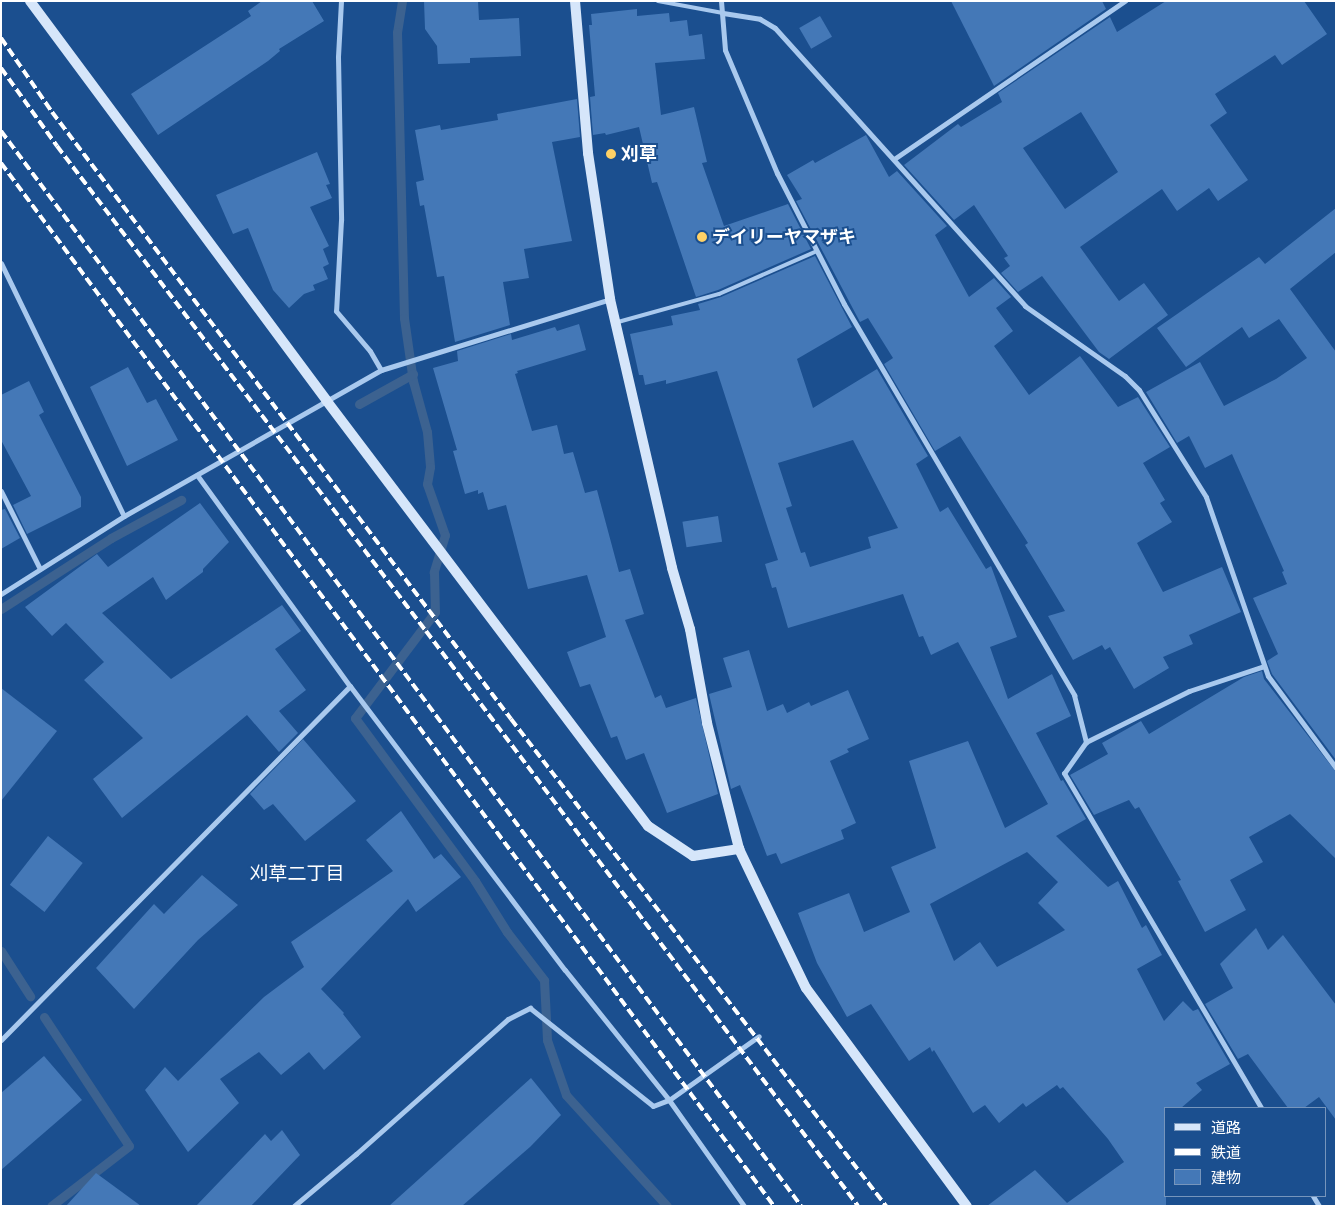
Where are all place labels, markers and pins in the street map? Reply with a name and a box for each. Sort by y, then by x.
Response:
place label: 刈草 [621,143,657,165]
marker: 刈草 [605,148,617,160]
place label: デイリーヤマザキ [712,226,856,248]
marker: デイリーヤマザキ [696,231,708,243]

